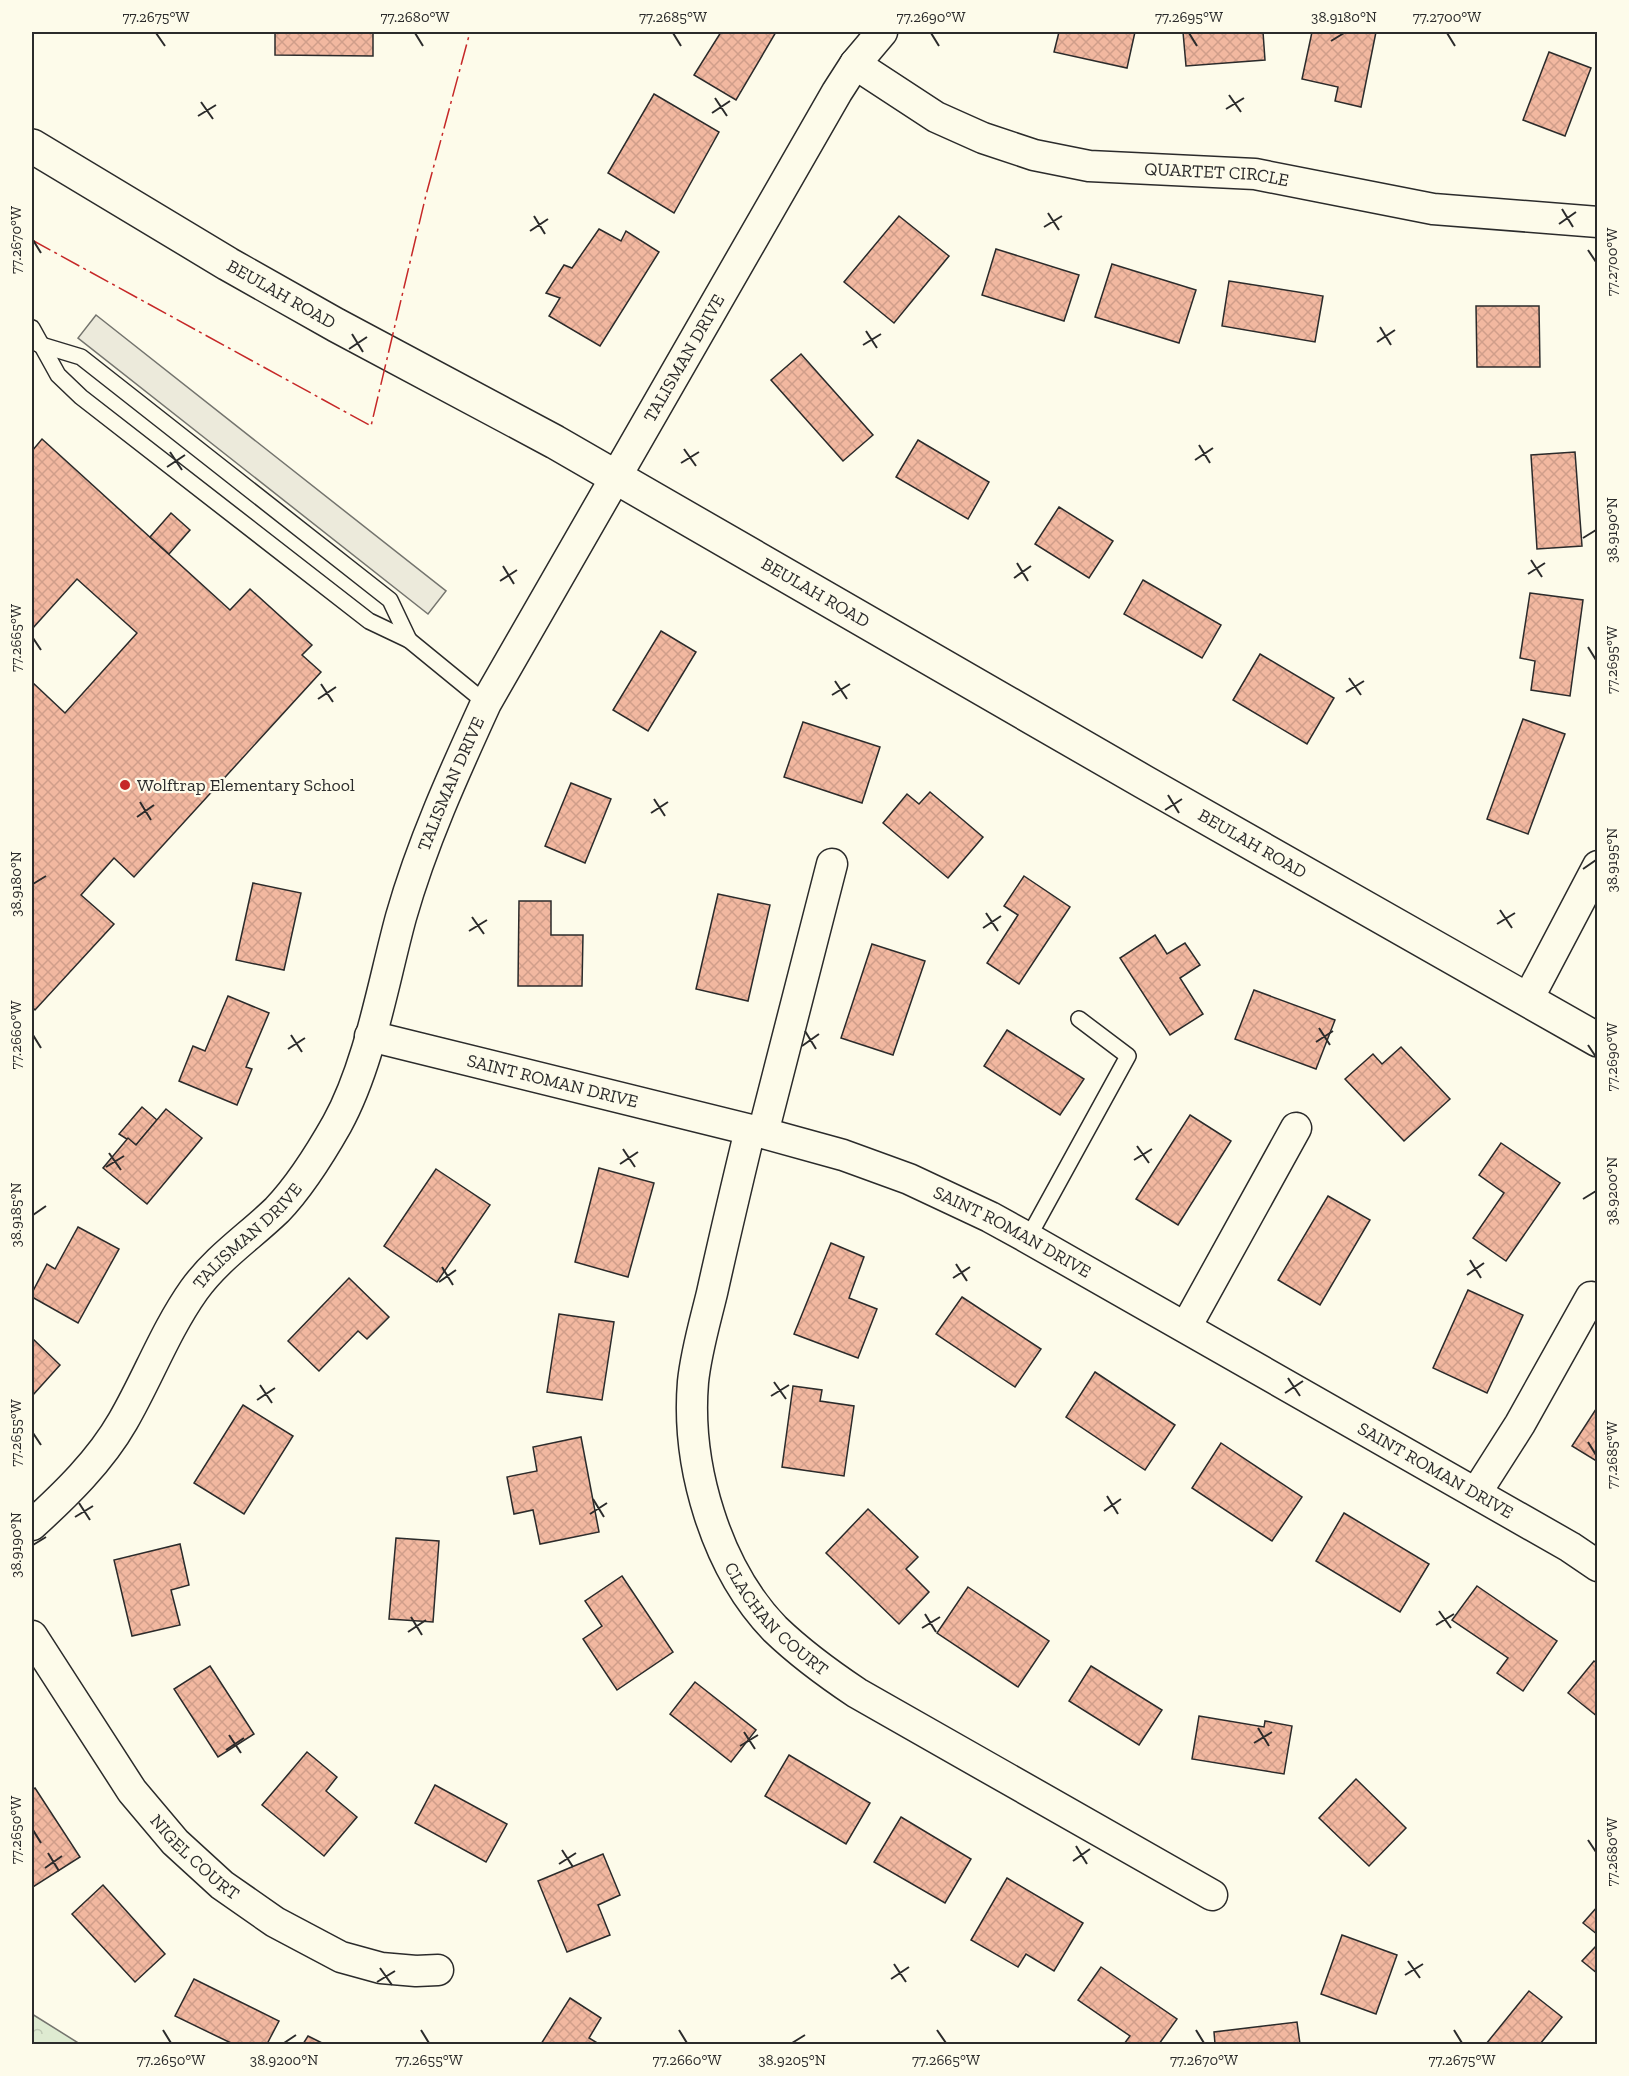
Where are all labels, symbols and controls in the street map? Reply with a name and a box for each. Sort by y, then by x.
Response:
text: 77.2675°W [123,8,190,26]
text: 77.2680°W [381,8,449,26]
text: 77.2685°W [639,8,707,26]
text: 77.2690°W [897,8,965,26]
text: 77.2695°W [1155,8,1223,26]
text: 38.9180°N [1311,8,1377,26]
text: 77.2700°W [1413,8,1481,26]
street label: QUARTET CIRCLE [1144,158,1291,191]
text: 77.2670°W [7,206,25,274]
text: 77.2700°W [1603,228,1621,296]
street label: BEULAH ROAD [223,255,340,334]
street label: TALISMAN DRIVE [639,290,729,426]
text: 38.9190°N [1603,497,1621,563]
street label: BEULAH ROAD [757,553,874,632]
text: 77.2665°W [7,604,25,672]
text: 77.2695°W [1603,626,1621,694]
street label: TALISMAN DRIVE [413,713,489,854]
place label: Wolftrap Elementary School [137,774,355,796]
marker: Wolftrap Elementary School [118,778,132,792]
street label: BEULAH ROAD [1194,804,1311,883]
text: 38.9195°N [1603,828,1621,892]
text: 38.9180°N [7,851,25,917]
text: 77.2660°W [7,1001,25,1069]
text: 77.2690°W [1603,1023,1621,1091]
street label: SAINT ROMAN DRIVE [465,1049,640,1113]
text: 38.9200°N [1603,1157,1621,1225]
street label: TALISMAN DRIVE [188,1178,307,1293]
street label: SAINT ROMAN DRIVE [930,1181,1095,1283]
text: 38.9185°N [7,1183,25,1247]
text: 77.2655°W [7,1399,25,1467]
street label: SAINT ROMAN DRIVE [1354,1417,1517,1523]
text: 77.2685°W [1603,1421,1621,1489]
text: 38.9190°N [7,1512,25,1578]
street label: CLACHAN COURT [720,1558,833,1680]
text: 77.2650°W [7,1796,25,1864]
street label: NIGEL COURT [145,1810,244,1905]
text: 77.2680°W [1603,1818,1621,1886]
text: 77.2650°W [137,2051,205,2069]
text: 38.9200°N [250,2051,318,2069]
text: 77.2655°W [395,2051,463,2069]
text: 77.2660°W [653,2051,721,2069]
text: 38.9205°N [758,2051,826,2069]
text: 77.2665°W [912,2051,980,2069]
text: 77.2670°W [1170,2051,1238,2069]
text: 77.2675°W [1429,2051,1496,2069]

